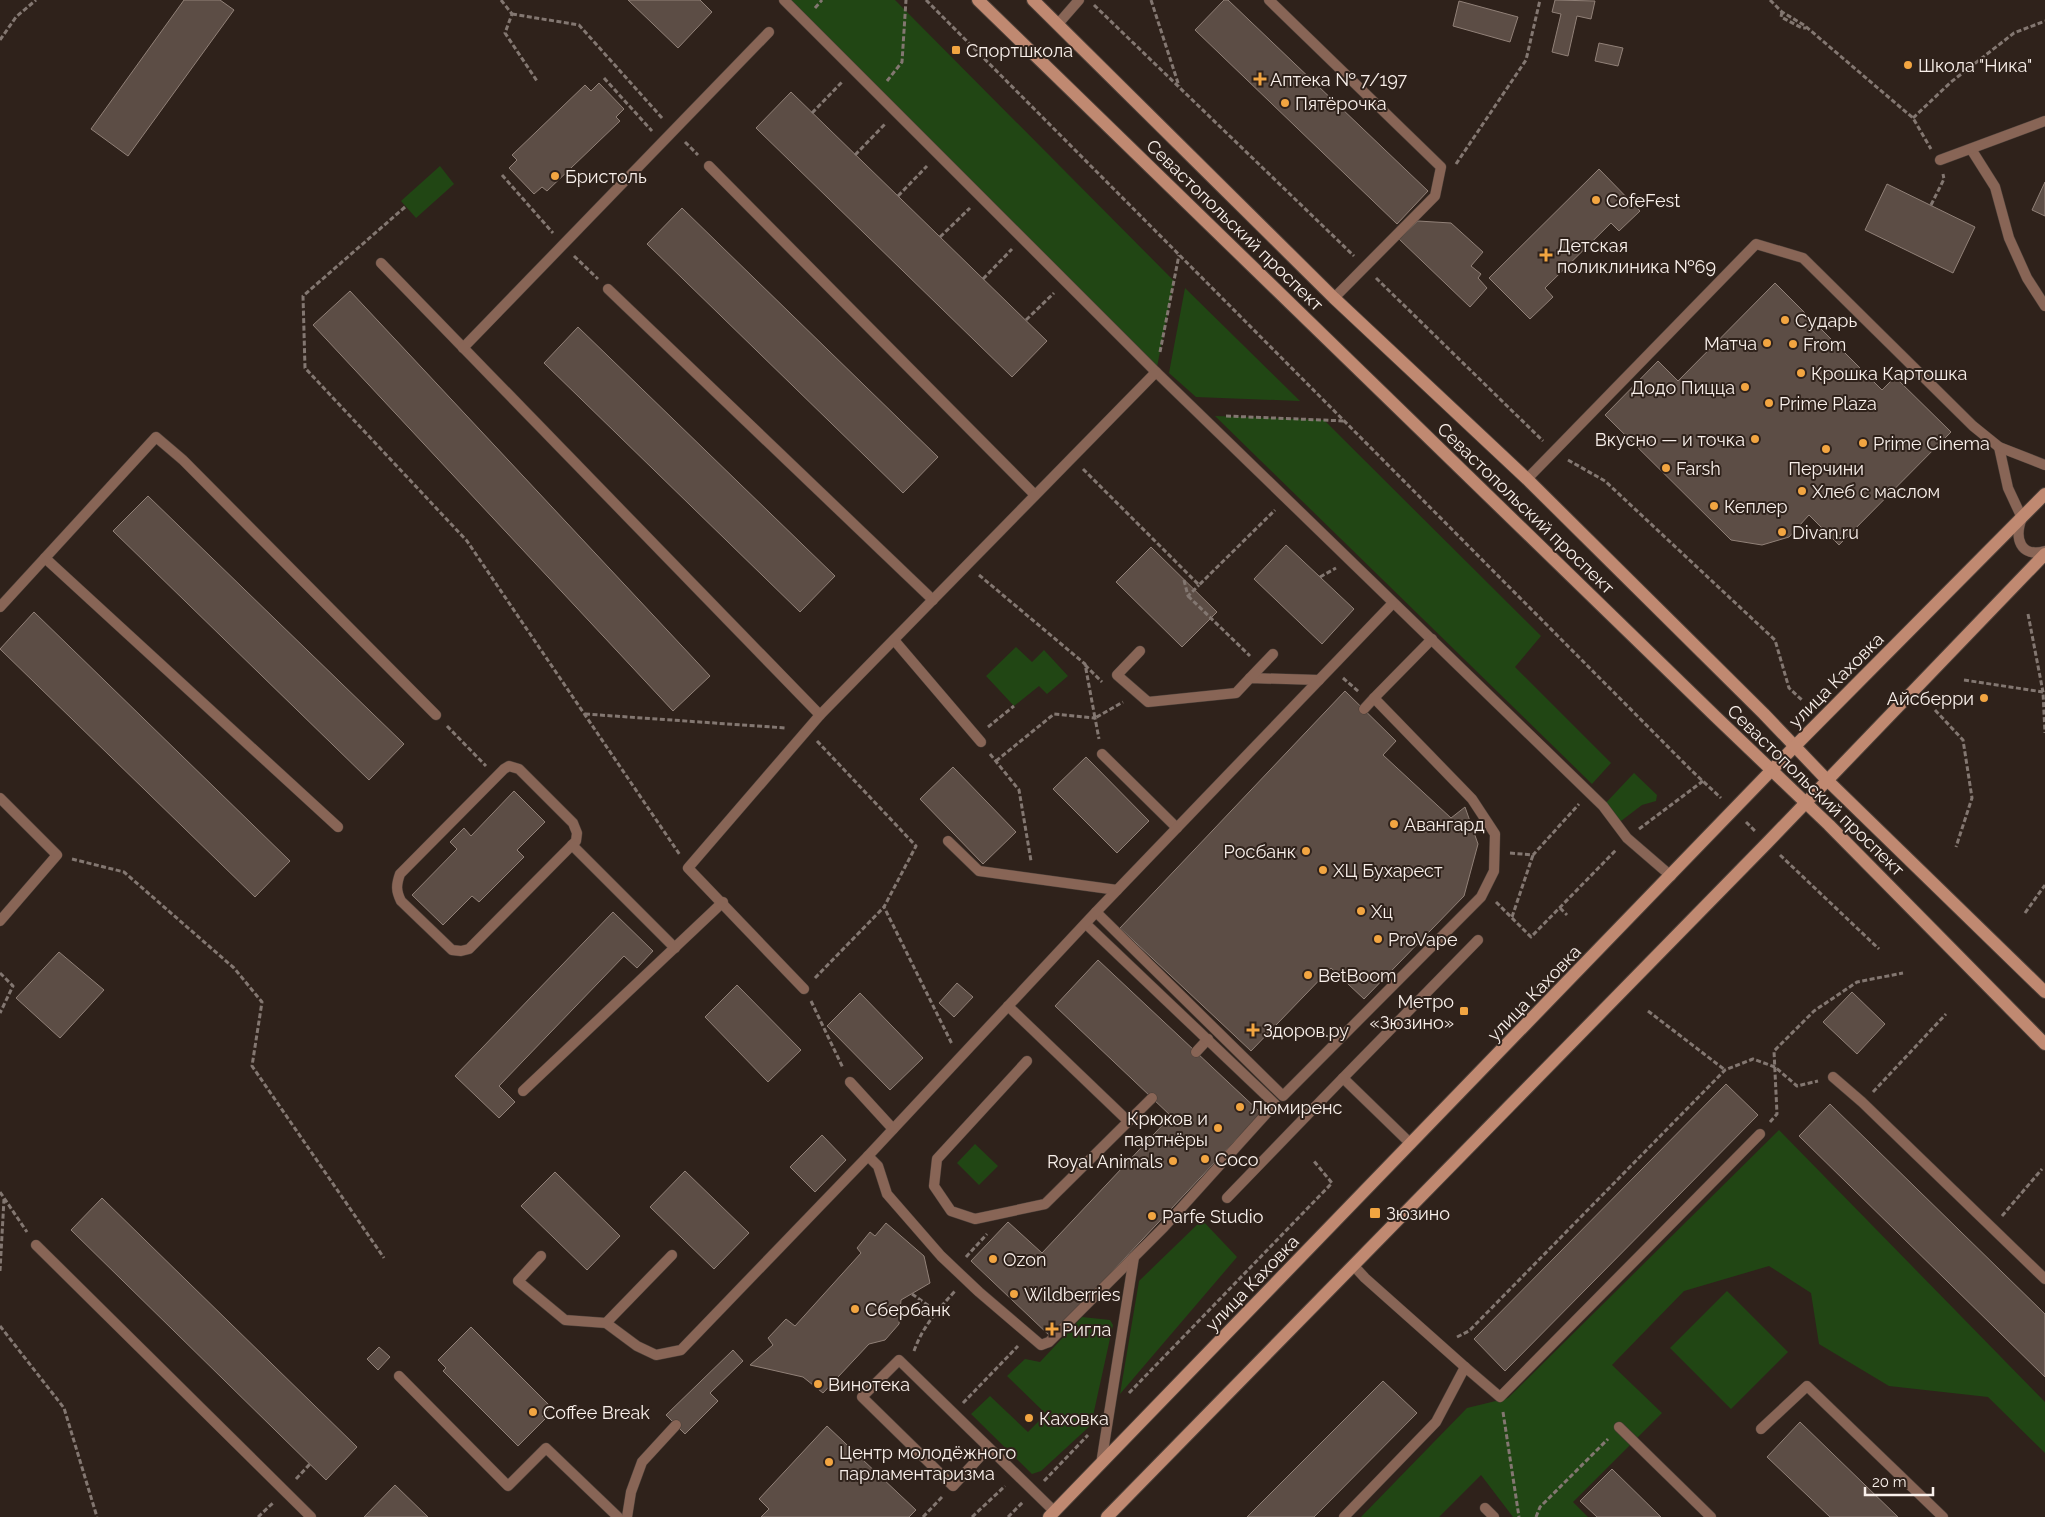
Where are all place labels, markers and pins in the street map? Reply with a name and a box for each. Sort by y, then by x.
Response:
place label: Спортшкола [966,40,1073,61]
marker: Спортшкола [950,44,962,56]
place label: Школа "Ника" [1918,55,2032,76]
marker: Школа "Ника" [1902,59,1914,71]
place label: Аптека № 7/197 [1270,69,1408,90]
marker: Аптека № 7/197 [1254,73,1266,85]
place label: Пятёрочка [1295,93,1387,114]
marker: Пятёрочка [1279,97,1291,109]
place label: Бристоль [565,166,647,187]
marker: Бристоль [549,170,561,182]
place label: CofeFest [1606,190,1680,211]
marker: CofeFest [1590,194,1602,206]
place label: Детская поликлиника №69 [1557,235,1716,277]
marker: Детская поликлиника №69 [1539,248,1553,262]
place label: Сударь [1795,310,1857,331]
marker: Сударь [1779,314,1791,326]
place label: Матча [1704,333,1757,354]
place label: From [1803,334,1846,355]
marker: Матча [1761,337,1773,349]
marker: From [1787,338,1799,350]
place label: Крошка Картошка [1811,363,1967,384]
marker: Крошка Картошка [1795,367,1807,379]
place label: Додо Пицца [1631,377,1735,398]
marker: Додо Пицца [1739,381,1751,393]
place label: Prime Plaza [1779,393,1877,414]
marker: Prime Plaza [1763,397,1775,409]
place label: Вкусно — и точка [1595,429,1745,450]
marker: Вкусно — и точка [1749,433,1761,445]
place label: Prime Cinema [1873,433,1990,454]
marker: Prime Cinema [1857,437,1869,449]
marker: Перчини [1820,443,1832,455]
place label: Farsh [1676,458,1721,479]
place label: Перчини [1788,458,1864,479]
marker: Farsh [1660,462,1672,474]
place label: Хлеб с маслом [1812,481,1940,502]
marker: Хлеб с маслом [1796,485,1808,497]
place label: Кеплер [1724,496,1788,517]
marker: Кеплер [1708,500,1720,512]
place label: Divan.ru [1792,522,1859,543]
marker: Divan.ru [1776,526,1788,538]
place label: Айсберри [1887,688,1974,709]
marker: Айсберри [1978,692,1990,704]
place label: Авангард [1404,814,1485,835]
marker: Авангард [1388,818,1400,830]
place label: Росбанк [1224,841,1296,862]
marker: Росбанк [1300,845,1312,857]
place label: ХЦ Бухарест [1333,860,1443,881]
marker: ХЦ Бухарест [1317,864,1329,876]
place label: Хц [1371,901,1393,922]
marker: Хц [1355,905,1367,917]
place label: ProVape [1388,929,1458,950]
marker: ProVape [1372,933,1384,945]
place label: BetBoom [1318,965,1396,986]
marker: BetBoom [1302,969,1314,981]
place label: Метро «Зюзино» [1369,991,1454,1033]
marker: Метро «Зюзино» [1458,1005,1470,1017]
place label: Здоров.ру [1263,1020,1349,1041]
marker: Здоров.ру [1247,1024,1259,1036]
place label: Люмиренс [1250,1097,1343,1118]
marker: Люмиренс [1234,1101,1246,1113]
place label: Крюков и партнёры [1124,1108,1208,1150]
marker: Крюков и партнёры [1212,1122,1224,1134]
place label: Coco [1215,1149,1259,1170]
place label: Royal Animals [1047,1151,1163,1172]
marker: Coco [1199,1153,1211,1165]
marker: Royal Animals [1167,1155,1179,1167]
place label: Зюзино [1386,1203,1450,1224]
place label: Parfe Studio [1162,1206,1264,1227]
marker: Зюзино [1368,1206,1382,1220]
marker: Parfe Studio [1146,1210,1158,1222]
place label: Ozon [1003,1249,1046,1270]
marker: Ozon [987,1253,999,1265]
place label: Wildberries [1024,1284,1121,1305]
marker: Wildberries [1008,1288,1020,1300]
place label: Сбербанк [865,1299,951,1320]
marker: Сбербанк [849,1303,861,1315]
place label: Ригла [1062,1319,1111,1340]
marker: Ригла [1046,1323,1058,1335]
place label: Винотека [828,1374,910,1395]
marker: Винотека [812,1378,824,1390]
place label: Coffee Break [543,1402,650,1423]
marker: Coffee Break [527,1406,539,1418]
place label: Каховка [1039,1408,1109,1429]
marker: Каховка [1023,1412,1035,1424]
place label: Центр молодёжного парламентаризма [839,1442,1017,1484]
marker: Центр молодёжного парламентаризма [823,1456,835,1468]

